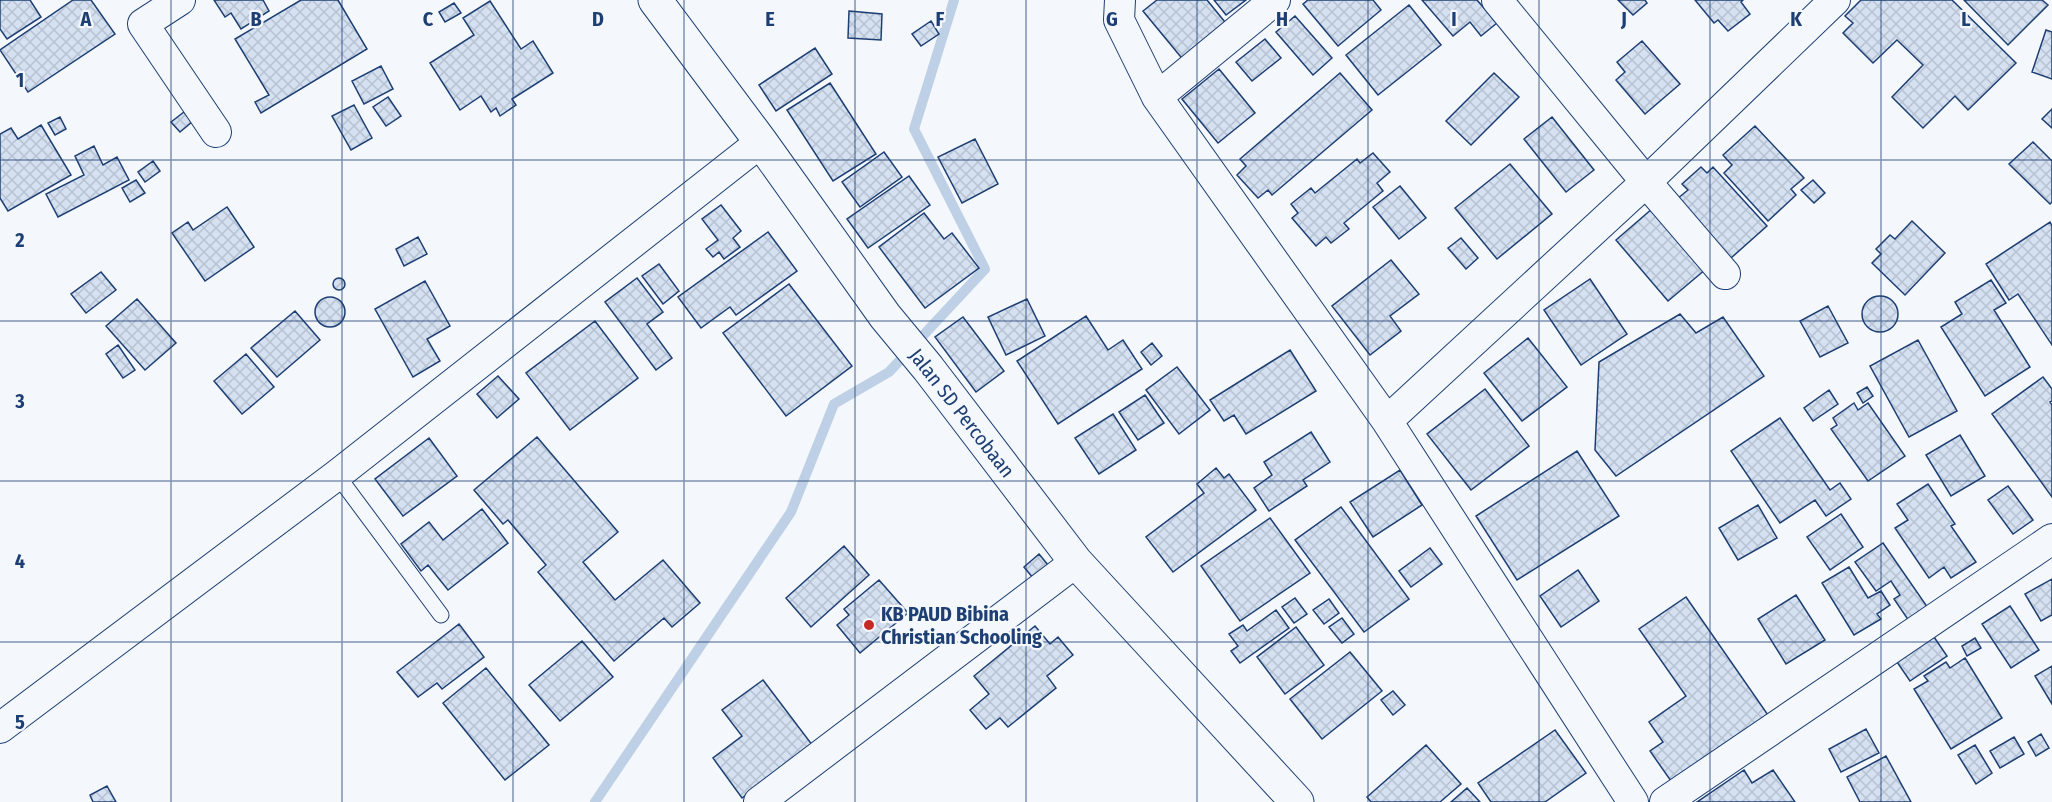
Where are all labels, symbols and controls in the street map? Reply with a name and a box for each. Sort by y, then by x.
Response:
text: A [80,7,93,31]
text: B [250,7,262,31]
text: C [423,7,434,31]
text: D [592,7,604,31]
text: E [765,7,775,31]
text: F [936,7,945,31]
text: G [1106,7,1118,31]
text: H [1276,7,1288,31]
text: I [1451,7,1457,31]
text: J [1620,7,1627,31]
text: K [1790,7,1802,31]
text: L [1961,7,1971,31]
text: 1 [16,68,24,92]
text: 2 [14,228,25,252]
street label: Jalan SD Percobaan [904,344,1020,482]
text: 3 [14,389,25,413]
text: 4 [15,549,25,573]
place label: KB PAUD Bibina Christian Schooling [881,602,1042,649]
marker: KB PAUD Bibina Christian Schooling [862,618,876,632]
text: 5 [15,710,25,734]

